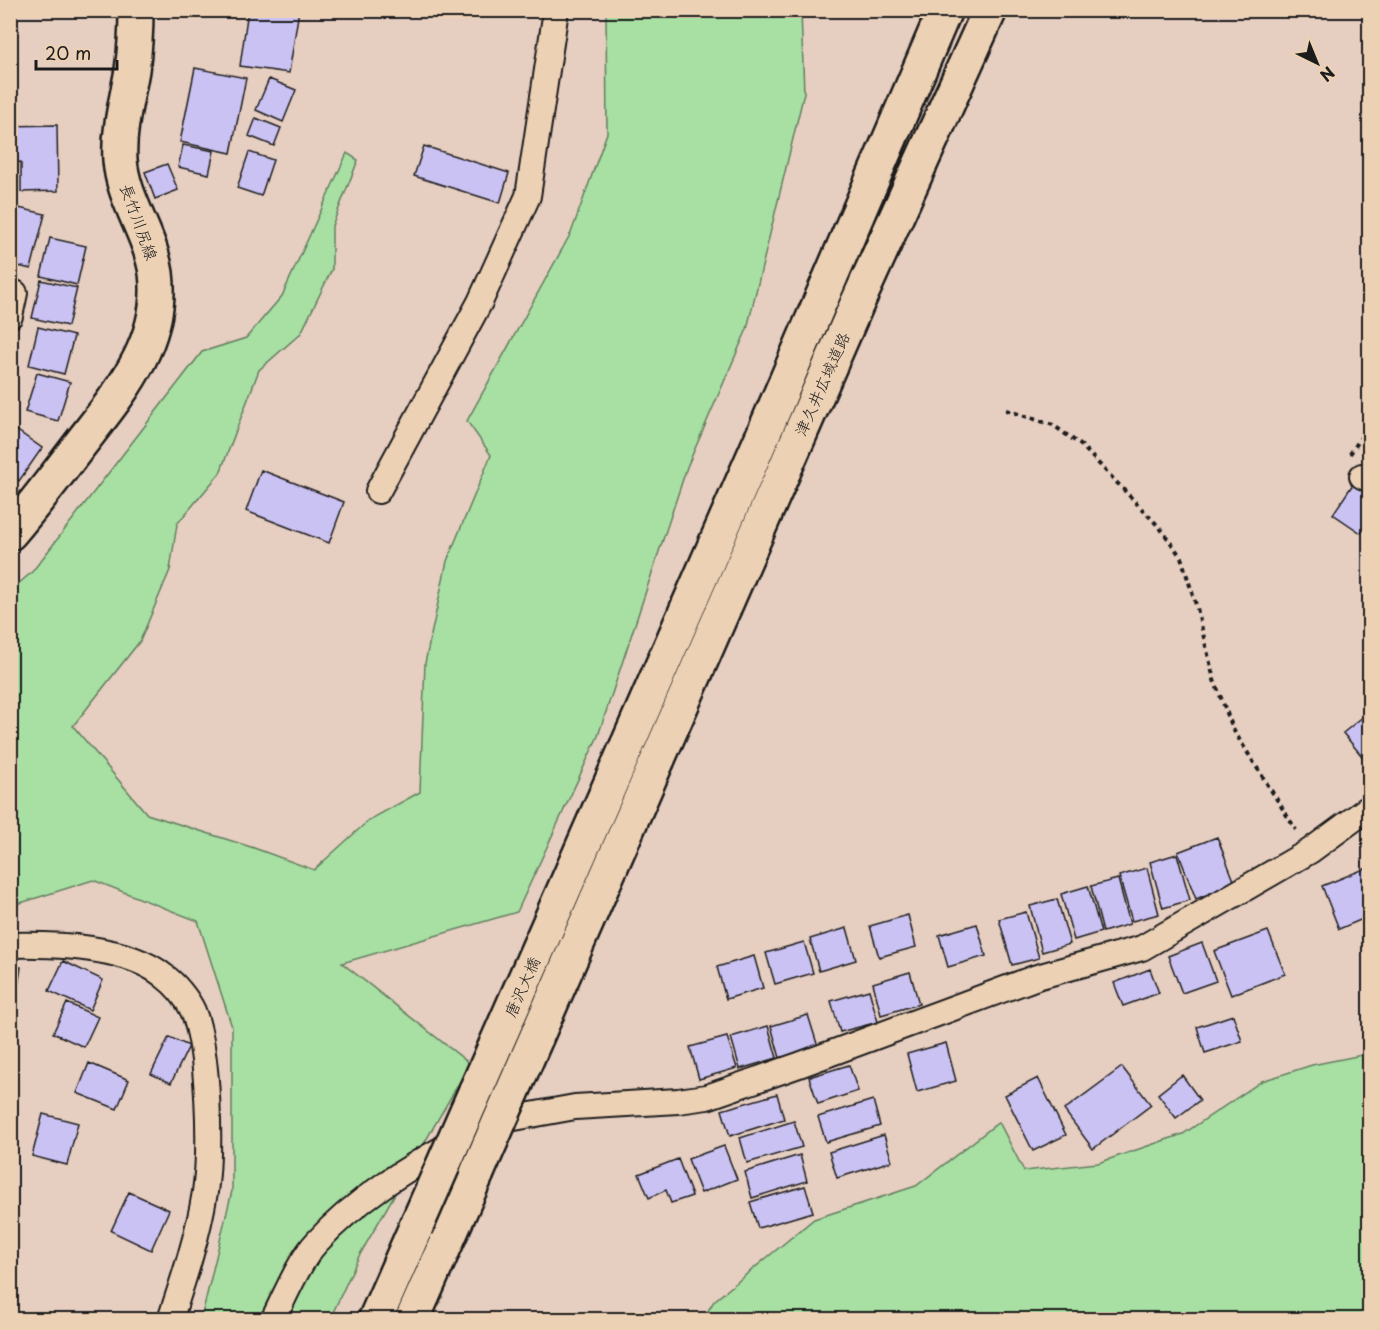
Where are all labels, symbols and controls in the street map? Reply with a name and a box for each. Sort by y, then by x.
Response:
scale bar [36,33,117,71]
north arrow [1287,33,1347,93]
text: 20 m [45,39,91,66]
text: N [1315,62,1341,88]
street label: 長竹川尻線 [115,180,165,263]
street label: 津久井広域道路 [787,328,855,440]
street label: 唐沢大橋 [497,952,545,1021]

